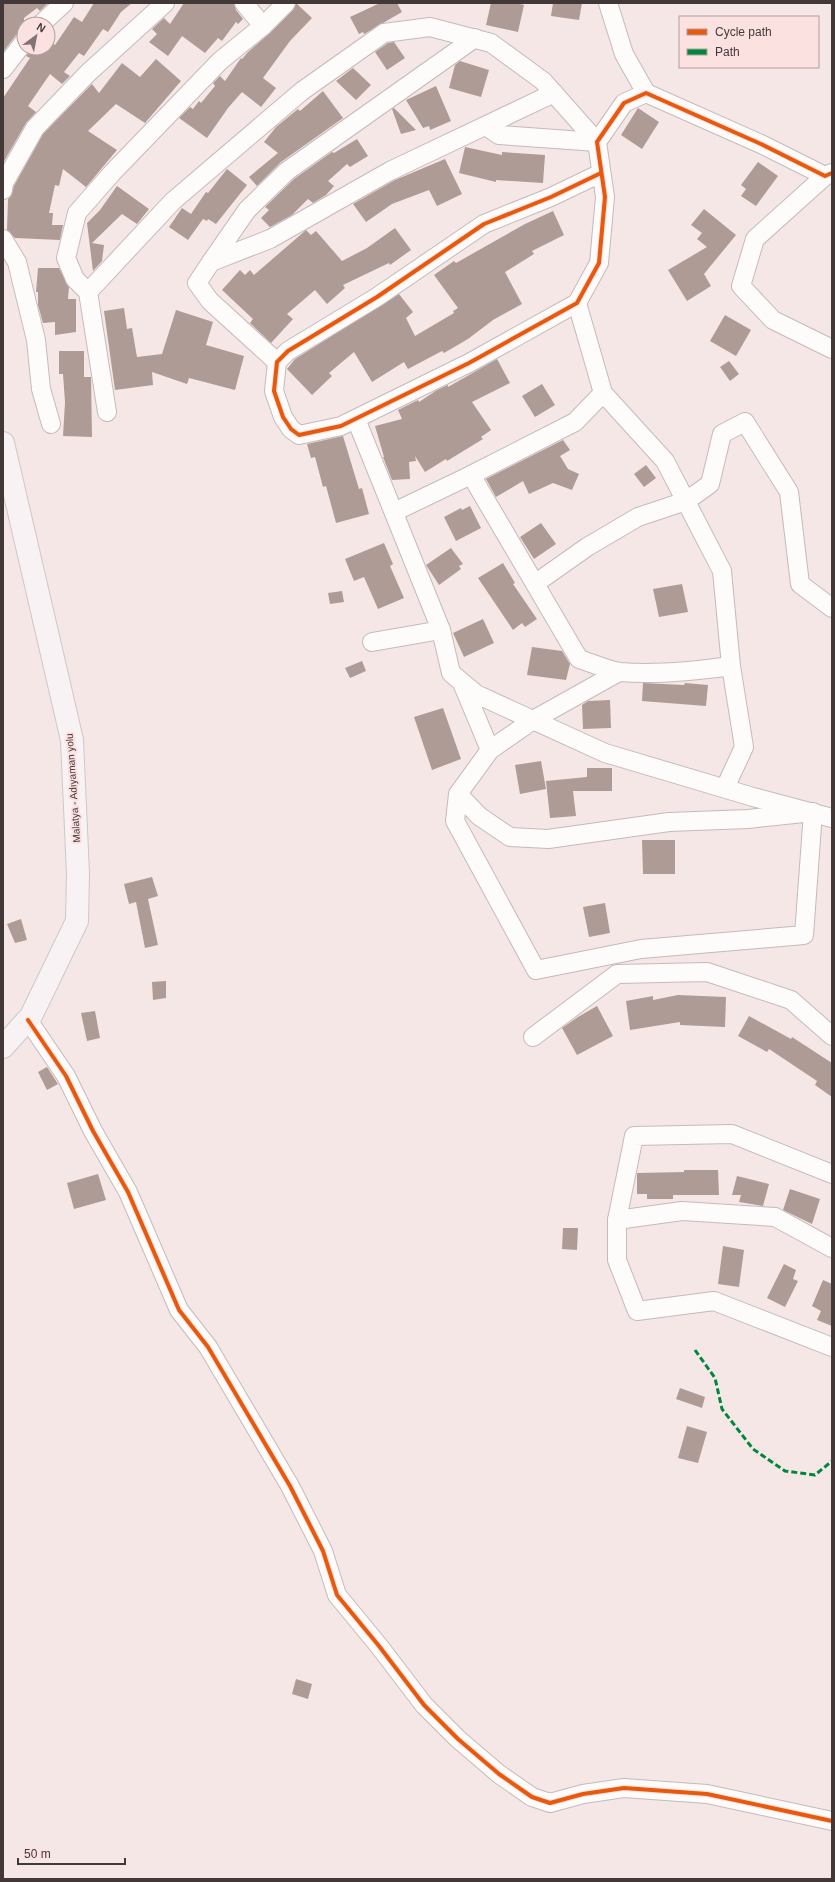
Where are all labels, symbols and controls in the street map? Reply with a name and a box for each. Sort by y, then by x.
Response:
north arrow [16,16,56,56]
legend [679,16,819,68]
text: N [35,20,48,35]
text: Cycle path [715,25,772,39]
text: Path [715,45,740,59]
street label: Malatya - Adıyaman yolu [64,733,82,843]
scale bar [18,1840,125,1866]
text: 50 m [24,1847,51,1861]

